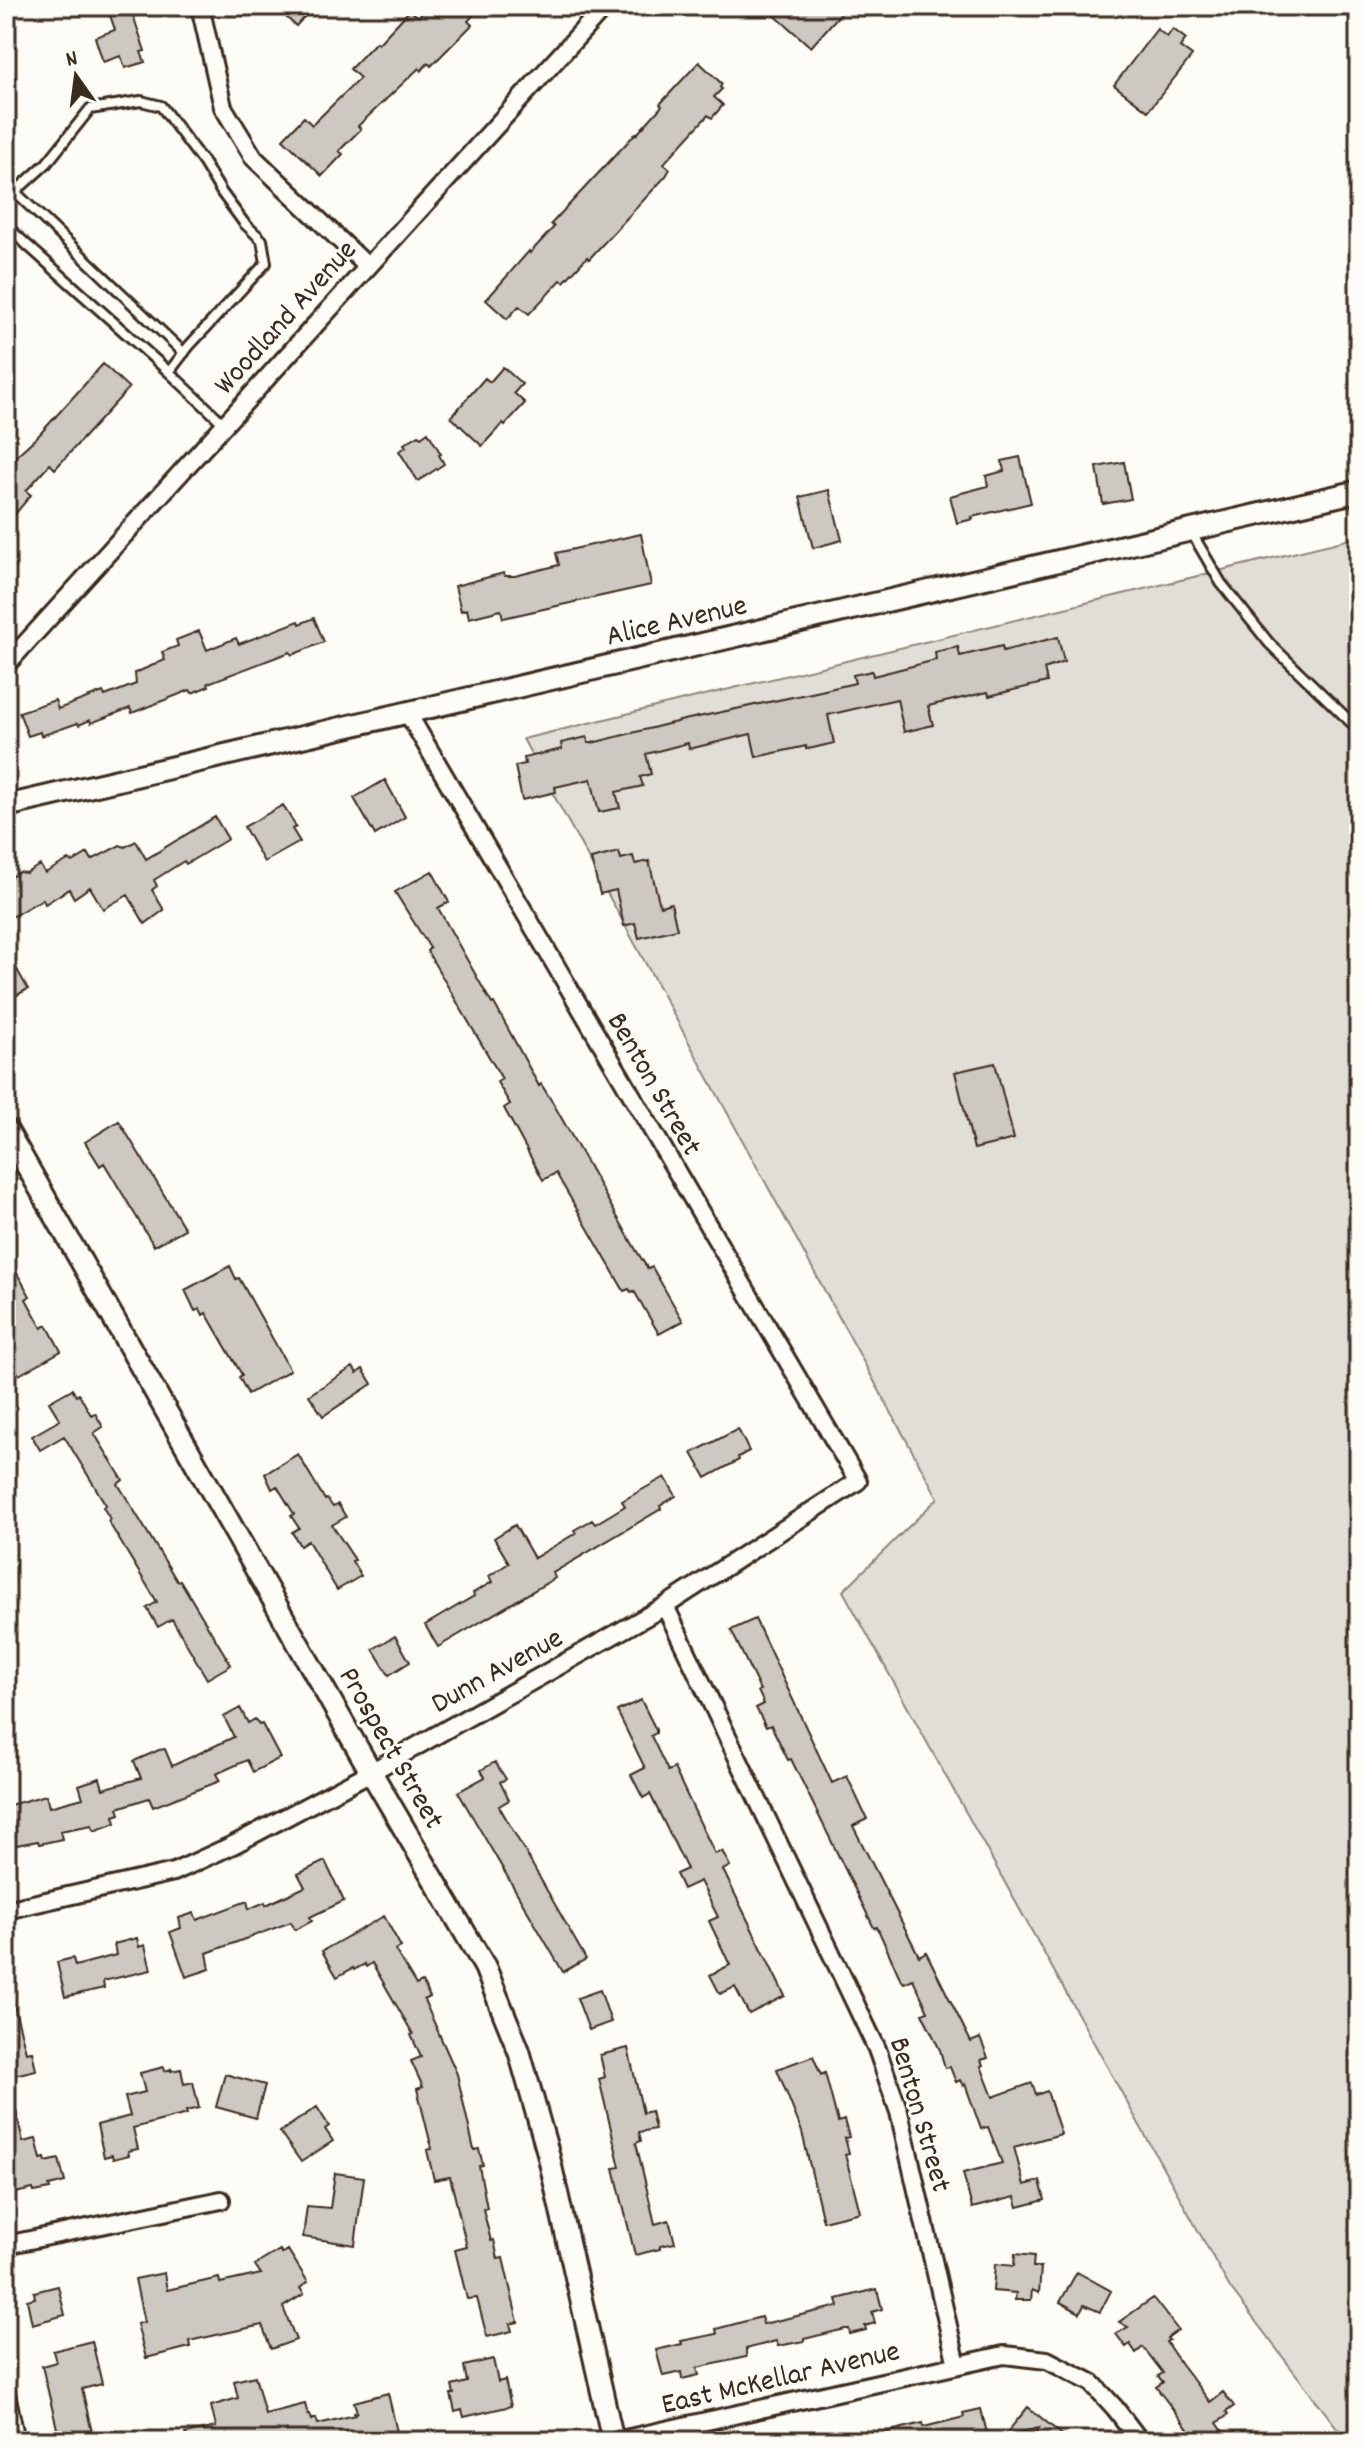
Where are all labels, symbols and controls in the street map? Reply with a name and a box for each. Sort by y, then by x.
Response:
north arrow [36,36,116,116]
text: N [63,44,81,76]
street label: Woodland Avenue [206,232,369,406]
street label: Alice Avenue [602,586,752,660]
street label: Benton Street [594,1006,711,1165]
street label: Dunn Avenue [424,1619,572,1727]
street label: Prospect Street [325,1660,453,1838]
street label: Benton Street [875,2033,960,2198]
street label: East McKellar Avenue [658,2332,904,2429]

